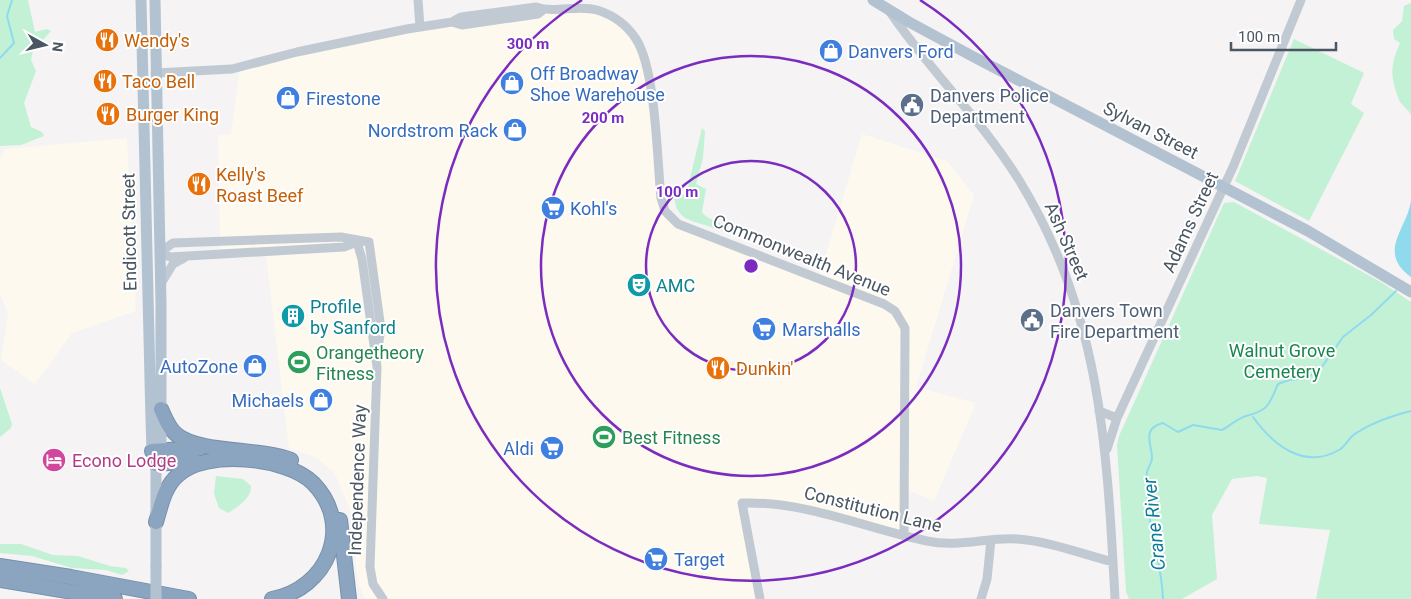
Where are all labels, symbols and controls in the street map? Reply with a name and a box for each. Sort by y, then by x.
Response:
north arrow [20,20,70,70]
scale bar [1231,20,1336,52]
restaurant icon: Wendy's [94,27,120,53]
text: 100 m [1238,28,1280,46]
place label: Wendy's [124,30,190,51]
text: 300 m [507,35,549,53]
shop icon: Danvers Ford [818,38,844,64]
text: N [49,41,66,53]
place label: Danvers Ford [848,41,954,62]
place label: Off Broadway Shoe Warehouse [530,63,665,105]
restaurant icon: Taco Bell [92,68,118,94]
shop icon: Off Broadway Shoe Warehouse [499,70,525,96]
place label: Taco Bell [122,71,195,92]
shop icon: Firestone [275,85,301,111]
place label: Danvers Police Department [930,85,1049,127]
place label: Firestone [306,88,381,109]
public building icon: Danvers Police Department [899,92,925,118]
street label: Sylvan Street [1100,97,1202,163]
restaurant icon: Burger King [95,101,121,127]
place label: Burger King [126,104,219,125]
text: 200 m [582,109,624,127]
shop icon: Nordstrom Rack [502,117,528,143]
place label: Nordstrom Rack [368,120,499,141]
place label: Kelly's Roast Beef [216,164,304,206]
street label: Adams Street [1158,168,1223,276]
restaurant icon: Kelly's Roast Beef [186,171,212,197]
street label: Endicott Street [117,173,141,291]
text: 100 m [656,183,698,201]
supermarket icon: Kohl's [540,195,566,221]
place label: Kohl's [570,198,617,219]
street label: Ash Street [1041,199,1093,283]
street label: Commonwealth Avenue [710,210,894,300]
centre of rings [742,257,760,275]
theatre icon: AMC [626,272,652,298]
place label: AMC [656,275,695,296]
place label: Profile by Sanford [310,296,396,338]
place label: Danvers Town Fire Department [1050,300,1179,342]
building icon: Profile by Sanford [280,303,306,329]
public building icon: Danvers Town Fire Department [1019,307,1045,333]
supermarket icon: Marshalls [751,316,777,342]
place label: Marshalls [782,319,861,340]
park label: Walnut Grove Cemetery [1229,340,1335,382]
place label: Orangetheory Fitness [316,342,424,384]
sports icon: Orangetheory Fitness [286,349,312,375]
shop icon: AutoZone [242,353,268,379]
restaurant icon: Dunkin' [705,355,731,381]
place label: AutoZone [160,356,238,377]
place label: Dunkin' [736,358,793,379]
shop icon: Michaels [308,387,334,413]
place label: Michaels [232,390,304,411]
street label: Independence Way [344,404,370,556]
sports icon: Best Fitness [591,424,617,450]
place label: Best Fitness [622,427,721,448]
supermarket icon: Aldi [539,435,565,461]
place label: Aldi [503,438,534,459]
hotel icon: Econo Lodge [41,447,67,473]
place label: Econo Lodge [72,450,176,471]
water label: Crane River [1138,476,1170,572]
street label: Constitution Lane [802,482,944,536]
supermarket icon: Target [643,546,669,572]
place label: Target [674,549,725,570]

